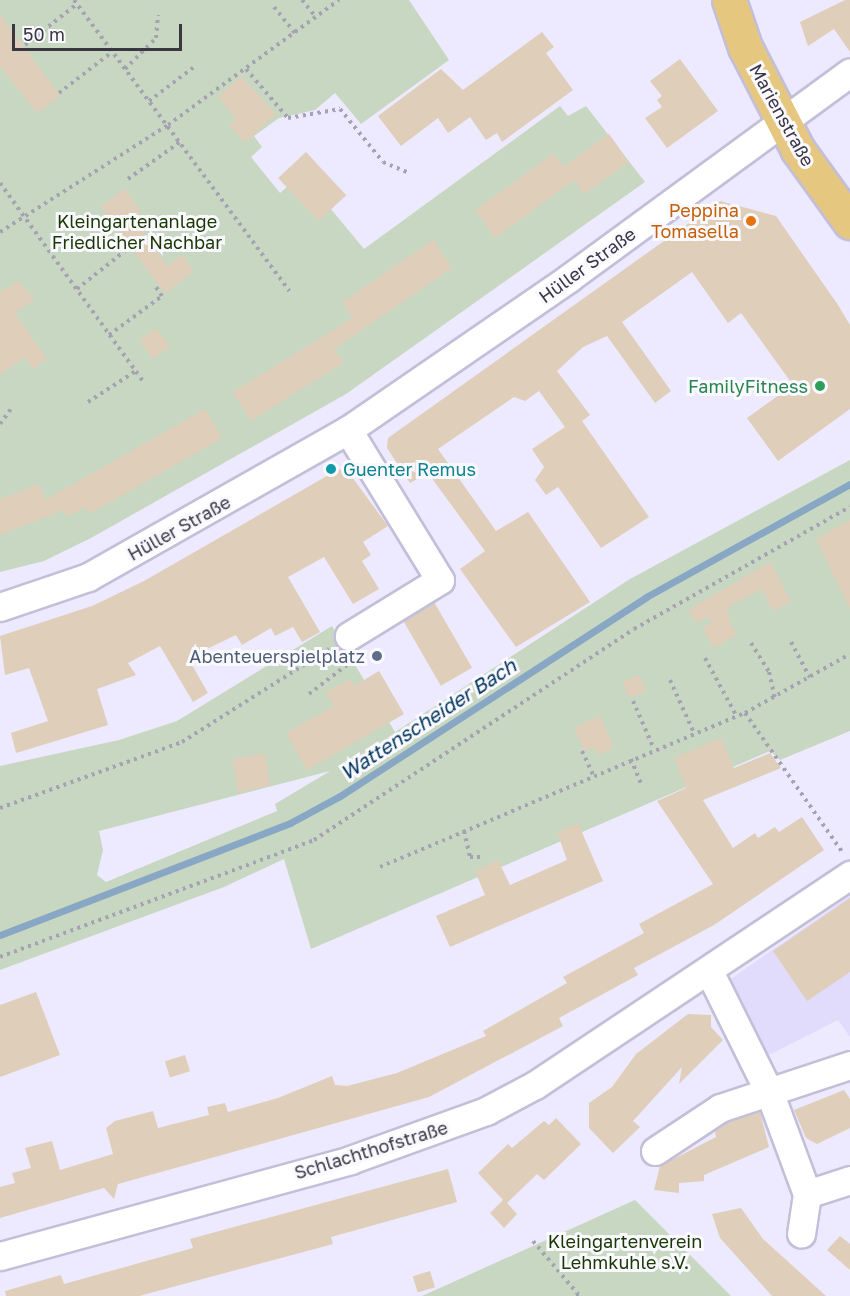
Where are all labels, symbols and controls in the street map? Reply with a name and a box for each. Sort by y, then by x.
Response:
scale bar [15,12,184,50]
text: 50 m [23,23,65,45]
street label: Marienstraße [745,60,819,170]
place label: Peppina Tomasella [651,200,739,242]
park label: Kleingartenanlage Friedlicher Nachbar [52,211,222,254]
marker: Peppina Tomasella [744,214,758,228]
street label: Hüller Straße [534,223,640,307]
place label: FamilyFitness [688,375,808,397]
marker: FamilyFitness [813,379,827,393]
place label: Guenter Remus [343,458,476,480]
marker: Guenter Remus [324,462,338,476]
street label: Hüller Straße [124,491,234,565]
place label: Abenteuerspielplatz [189,645,365,667]
marker: Abenteuerspielplatz [370,649,384,663]
water label: Wattenscheider Bach [336,653,520,785]
street label: Schlachthofstraße [292,1116,450,1184]
park label: Kleingartenverein Lehmkuhle s.V. [548,1231,702,1274]

